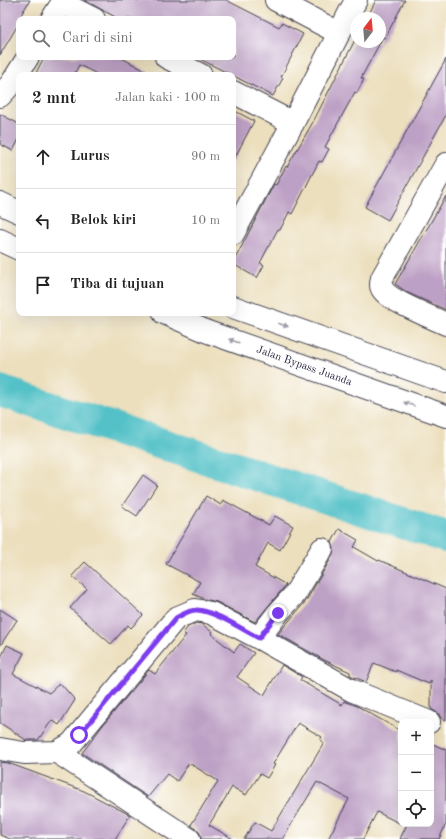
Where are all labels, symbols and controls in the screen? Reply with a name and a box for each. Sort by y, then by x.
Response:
north arrow [350,12,386,48]
search box [16,16,236,60]
icon: search [30,27,52,49]
text: Cari di sini [62,31,133,46]
text: 2 mnt [32,90,76,107]
text: Jalan kaki · 100 m [115,91,220,104]
icon: ahead [32,146,54,168]
text: Lurus [70,149,110,164]
text: 90 m [191,150,220,163]
icon: left [32,210,54,232]
text: Belok kiri [70,213,136,228]
text: 10 m [191,214,220,227]
icon: arrive [32,274,54,296]
text: Tiba di tujuan [70,277,164,292]
one-way arrow [277,322,289,328]
one-way arrow [227,338,239,344]
street label: Jalan Bypass Juanda [255,344,354,388]
one-way arrow [403,400,415,406]
route end [269,604,287,622]
map controls [398,719,434,827]
button: + [398,719,434,755]
route start [70,726,88,744]
button: − [398,755,434,791]
button: locate [398,791,434,827]

